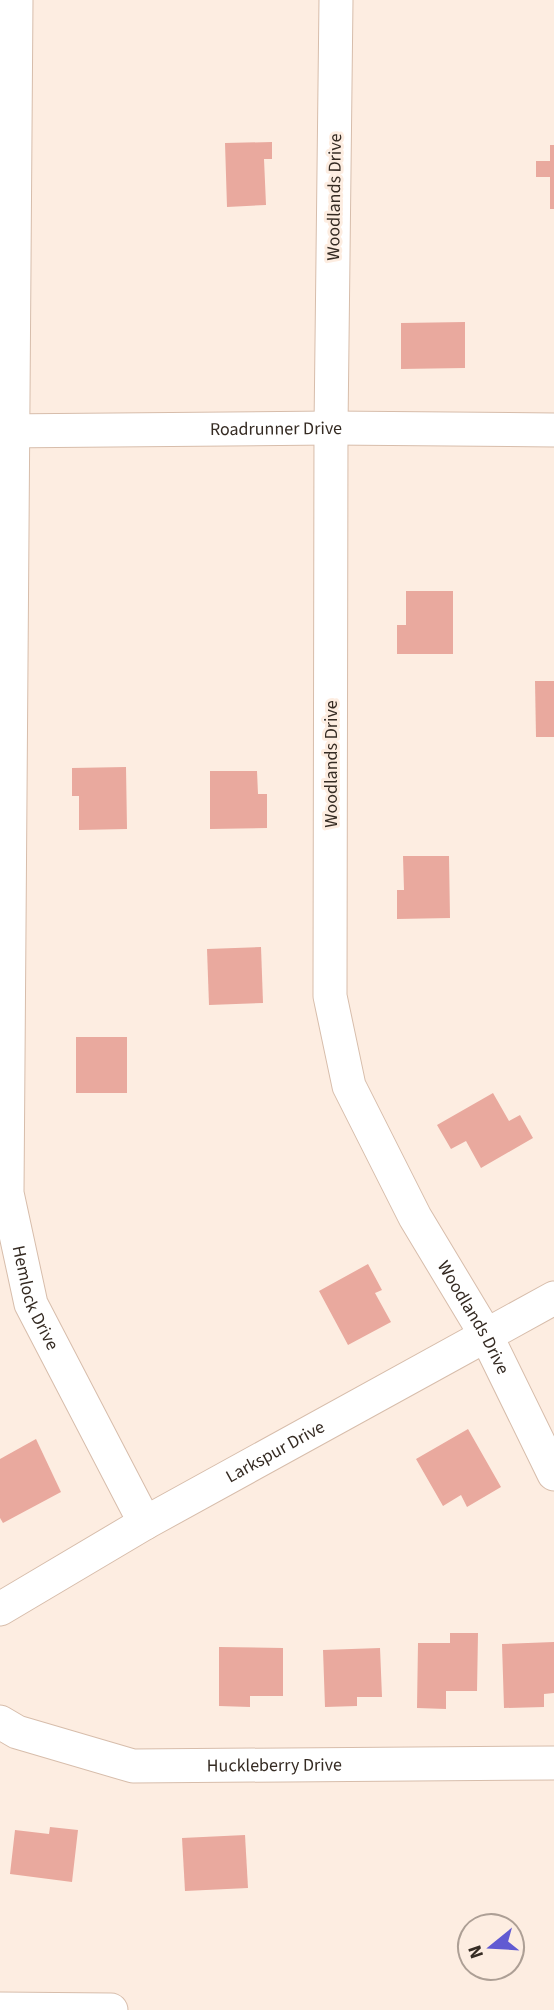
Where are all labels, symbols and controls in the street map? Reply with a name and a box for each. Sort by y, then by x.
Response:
street label: Woodlands Drive [321,133,348,261]
street label: Roadrunner Drive [210,416,342,442]
street label: Woodlands Drive [319,700,344,828]
street label: Hemlock Drive [6,1243,65,1355]
street label: Woodlands Drive [431,1256,515,1379]
street label: Larkspur Drive [221,1415,329,1489]
street label: Huckleberry Drive [207,1753,342,1778]
north arrow [456,1912,526,1982]
text: N [461,1942,491,1962]

